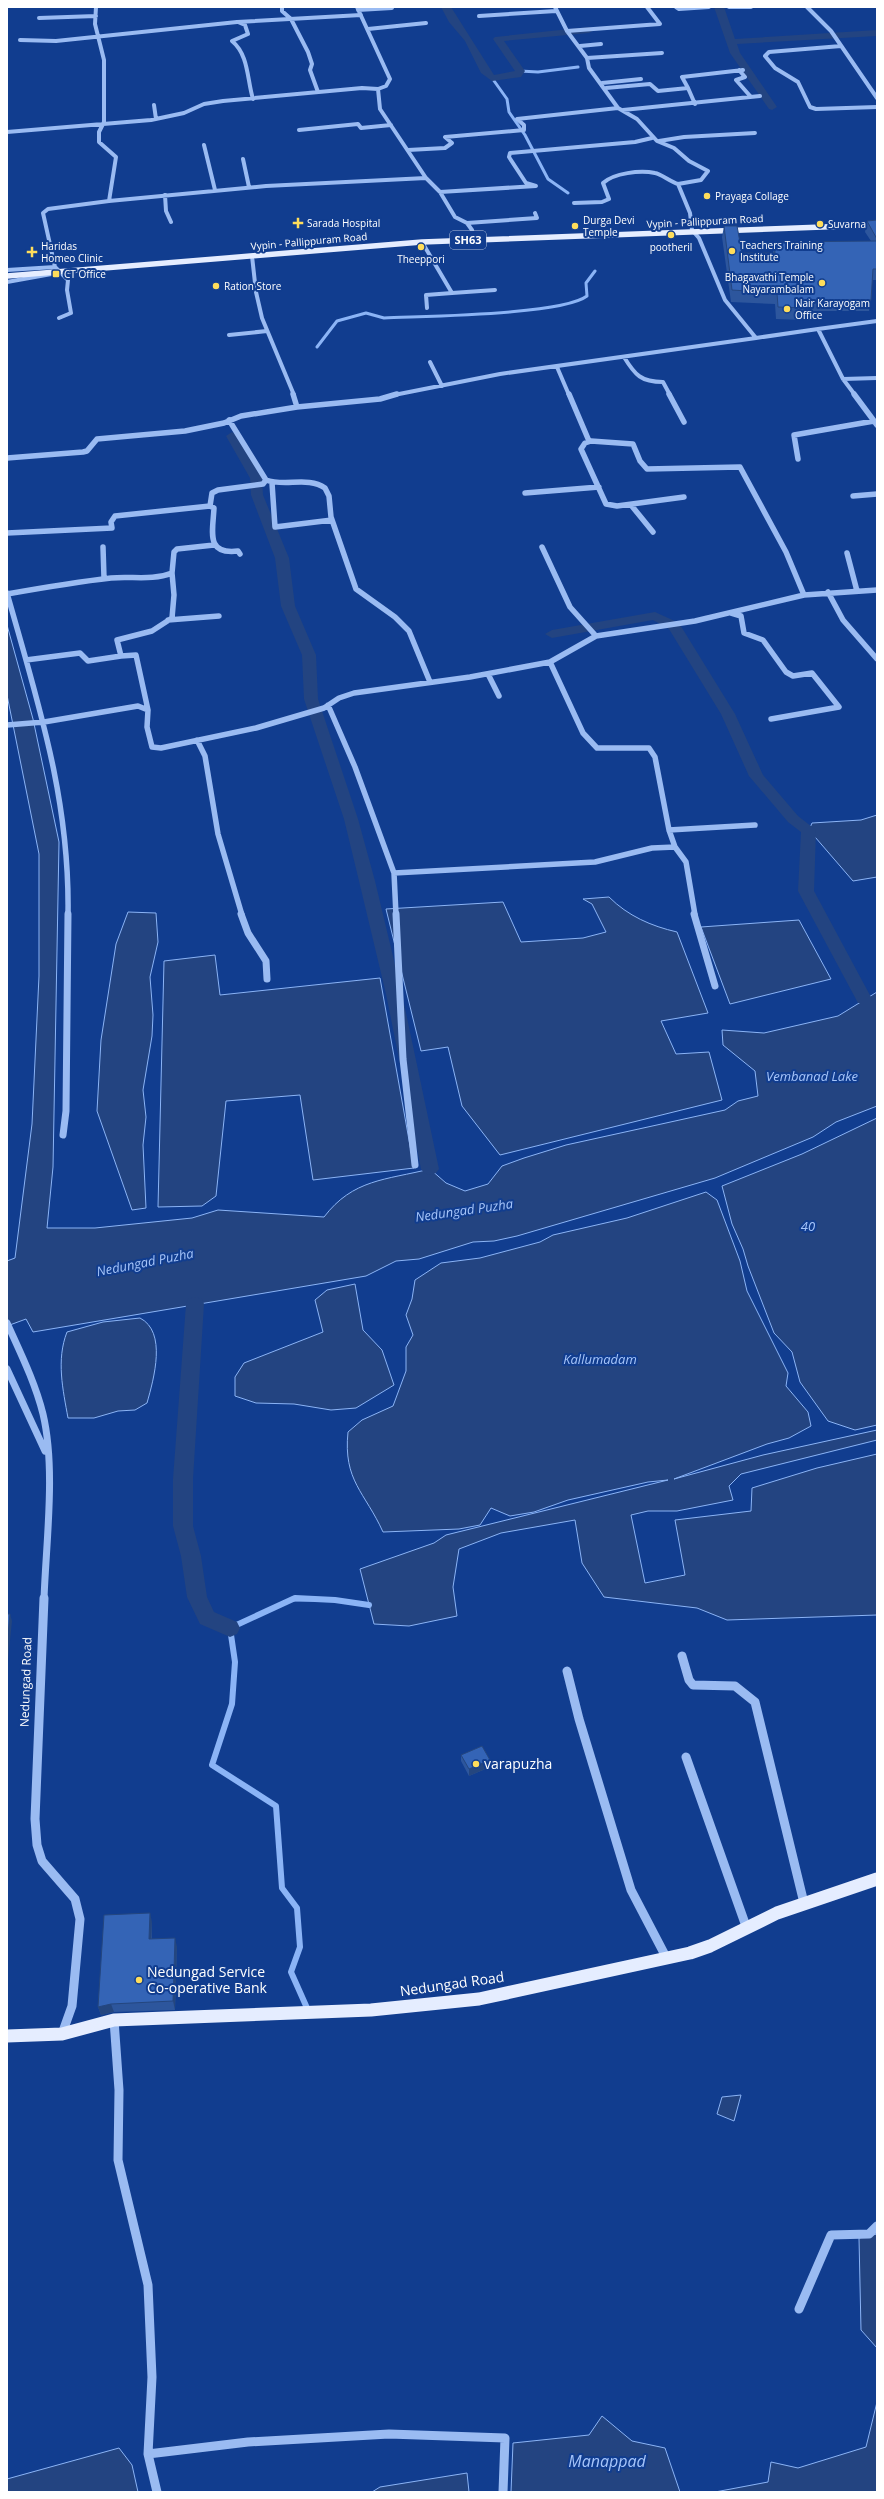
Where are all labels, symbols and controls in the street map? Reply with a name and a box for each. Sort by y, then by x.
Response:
place label: Prayaga Collage [715,189,789,203]
marker: Prayaga Collage [702,191,712,201]
street label: Vypin - Pallippuram Road [646,211,764,231]
place label: Durga Devi Temple [583,213,634,239]
place label: Sarada Hospital [307,216,380,230]
marker: Sarada Hospital [292,217,304,229]
place label: Suvarna [828,217,866,231]
marker: Suvarna [815,219,825,229]
marker: Durga Devi Temple [570,221,580,231]
street label: Vypin - Pallippuram Road [250,229,368,253]
marker: pootheril [666,230,676,240]
road number: SH63 [450,231,486,249]
place label: Teachers Training Institute [740,238,823,264]
place label: Haridas Homeo Clinic [41,239,103,265]
place label: pootheril [650,240,692,254]
marker: Theeppori [416,242,426,252]
marker: Haridas Homeo Clinic [26,246,38,258]
marker: Teachers Training Institute [727,246,737,256]
place label: Theeppori [397,252,445,266]
place label: CT Office [64,267,106,281]
marker: CT Office [51,269,61,279]
place label: Bhagavathi Temple Nayarambalam [725,270,814,296]
marker: Bhagavathi Temple Nayarambalam [817,278,827,288]
place label: Ration Store [224,279,282,293]
marker: Ration Store [211,281,221,291]
place label: Nair Karayogam Office [795,296,870,322]
marker: Nair Karayogam Office [782,304,792,314]
water label: Vembanad Lake [766,1067,859,1085]
water label: Nedungad Puzha [414,1194,515,1226]
water label: 40 [801,1217,815,1235]
water label: Nedungad Puzha [95,1244,196,1280]
water label: Kallumadam [563,1350,637,1368]
street label: Nedungad Road [15,1637,36,1727]
place label: varapuzha [484,1754,552,1773]
marker: varapuzha [471,1759,481,1769]
place label: Nedungad Service Co-operative Bank [147,1962,268,1997]
street label: Nedungad Road [399,1967,505,2000]
marker: Nedungad Service Co-operative Bank [134,1975,144,1985]
water label: Manappad [568,2450,646,2472]

